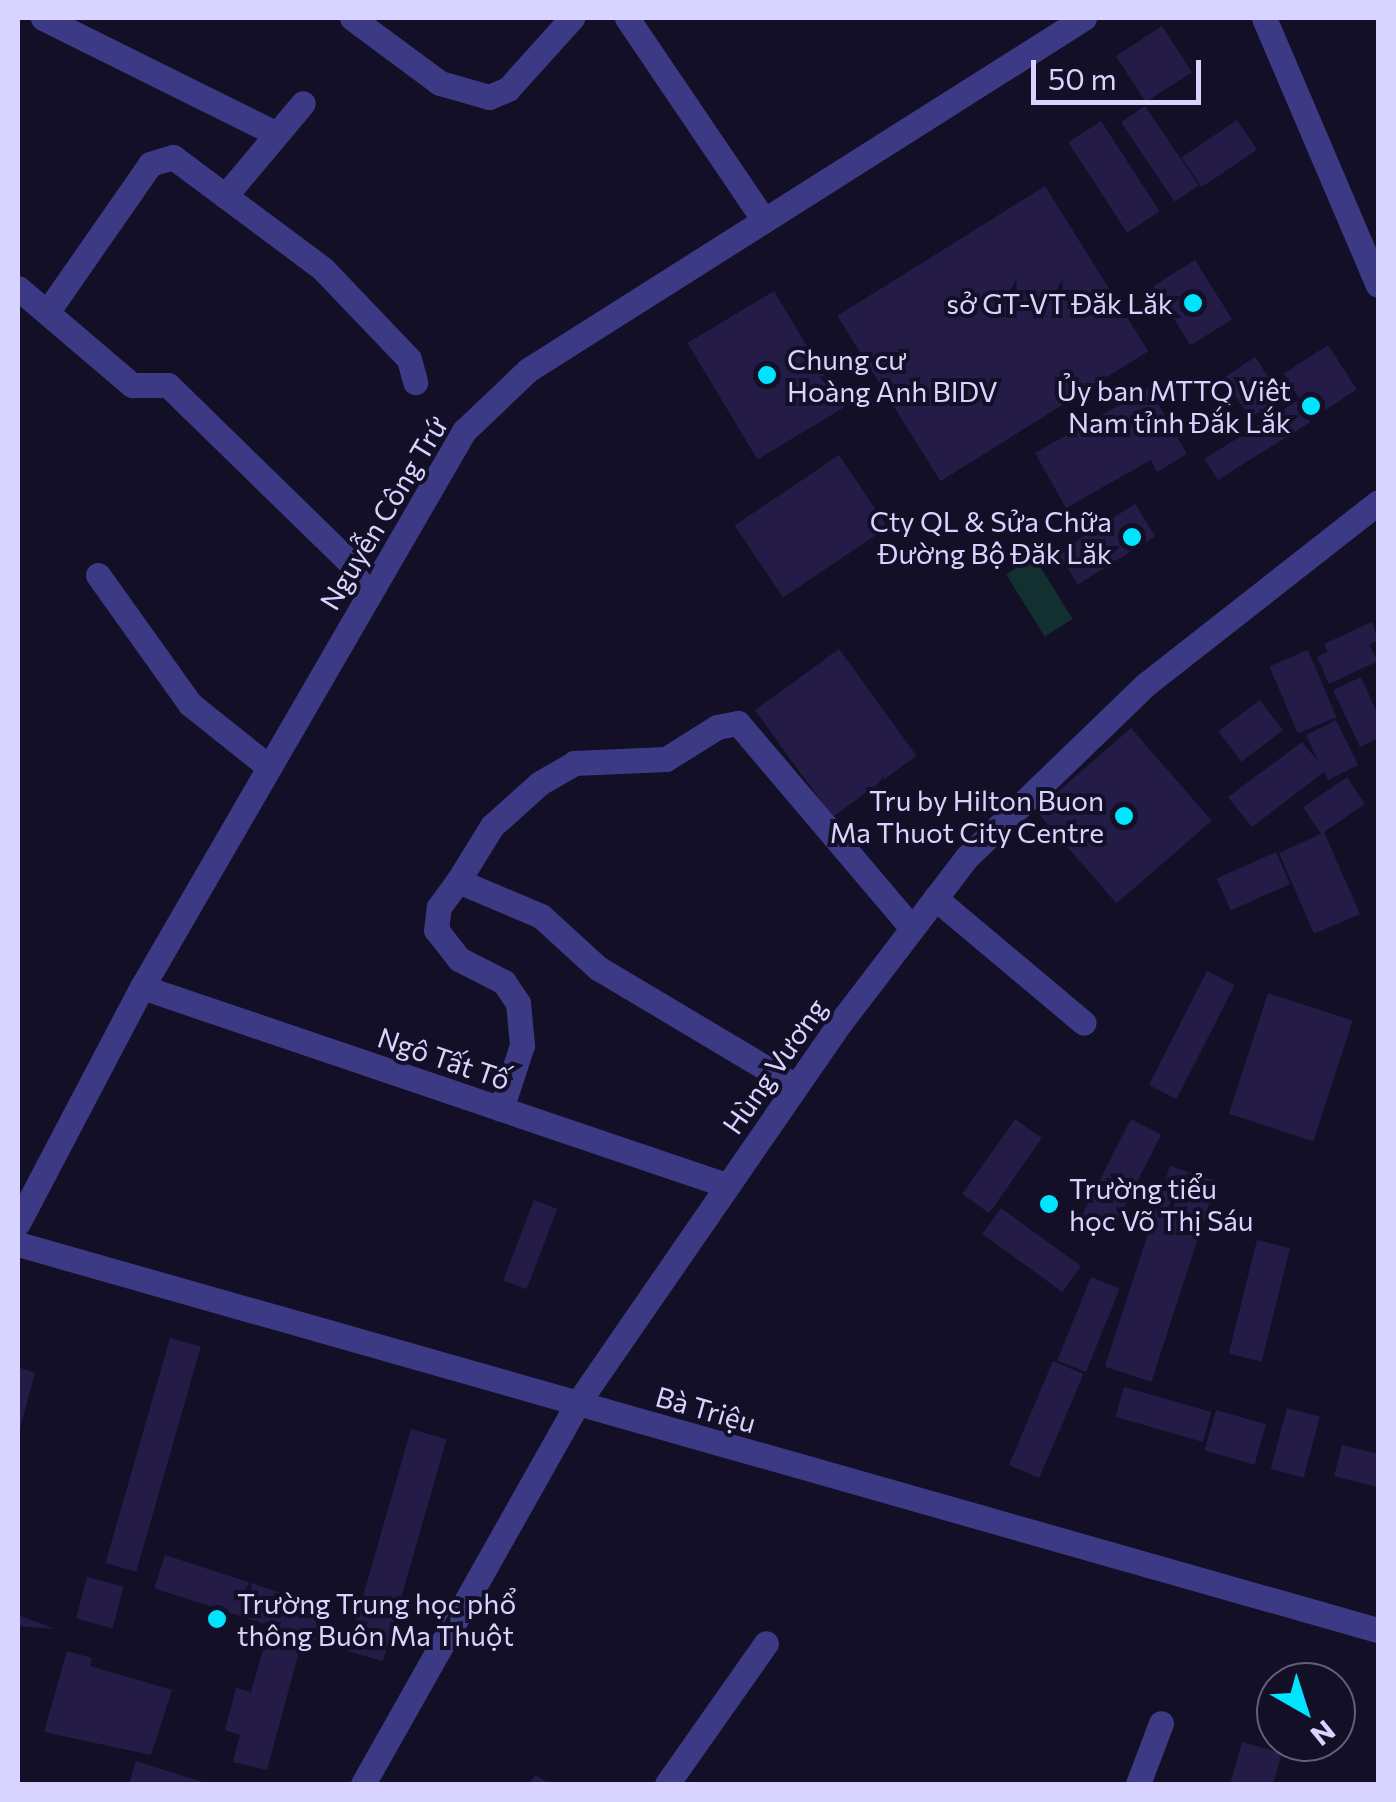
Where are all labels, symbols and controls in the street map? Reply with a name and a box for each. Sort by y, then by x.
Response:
scale bar [1036,40,1206,102]
text: 50 m [1048,59,1117,96]
place label: sở GT-VT Đăk Lăk [946,286,1173,320]
marker: sở GT-VT Đăk Lăk [1182,292,1204,314]
place label: Chung cư Hoàng Anh BIDV [787,342,998,408]
marker: Chung cư Hoàng Anh BIDV [756,364,778,386]
place label: Ủy ban MTTQ Việt Nam tỉnh Đắk Lắk [1057,373,1291,439]
marker: Ủy ban MTTQ Việt Nam tỉnh Đắk Lắk [1300,395,1322,417]
street label: Nguyễn Công Trứ [312,410,454,616]
place label: Cty QL & Sửa Chữa Đường Bộ Đăk Lăk [870,504,1112,570]
marker: Cty QL & Sửa Chữa Đường Bộ Đăk Lăk [1121,526,1143,548]
place label: Tru by Hilton Buon Ma Thuot City Centre [830,783,1104,849]
marker: Tru by Hilton Buon Ma Thuot City Centre [1113,805,1135,827]
street label: Hùng Vương [715,992,833,1140]
street label: Ngô Tất Tố [374,1020,514,1096]
place label: Trường tiểu học Võ Thị Sáu [1069,1171,1253,1237]
marker: Trường tiểu học Võ Thị Sáu [1038,1193,1060,1215]
street label: Bà Triệu [652,1379,760,1439]
place label: Trường Trung học phổ thông Buôn Ma Thuột [237,1586,516,1652]
marker: Trường Trung học phổ thông Buôn Ma Thuột [206,1608,228,1630]
north arrow [1256,1662,1356,1762]
text: N [1305,1714,1342,1754]

